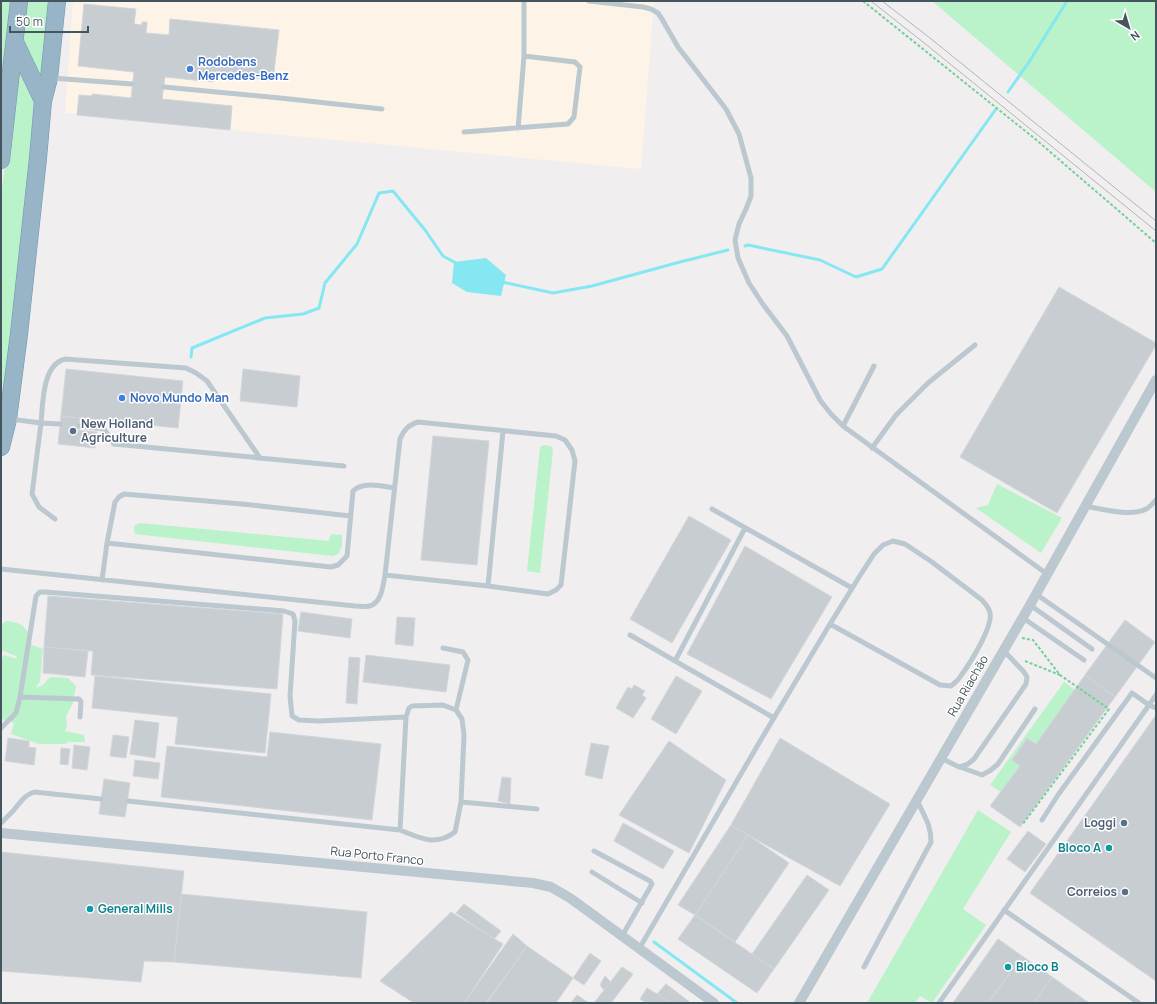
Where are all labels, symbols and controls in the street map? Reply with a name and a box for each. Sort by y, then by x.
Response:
scale bar [10,8,88,34]
north arrow [1109,8,1149,48]
text: 50 m [16,13,43,30]
text: N [1128,28,1143,45]
place label: Rodobens Mercedes-Benz [198,53,289,84]
marker: Rodobens Mercedes-Benz [185,64,195,74]
place label: Novo Mundo Man [130,389,229,406]
marker: Novo Mundo Man [117,393,127,403]
place label: New Holland Agriculture [81,415,153,446]
marker: New Holland Agriculture [68,426,78,436]
street label: Rua Riachão [943,652,992,720]
place label: Loggi [1084,814,1116,831]
marker: Loggi [1119,818,1129,828]
place label: Bloco A [1058,839,1101,856]
street label: Rua Porto Franco [329,842,425,869]
marker: Bloco A [1104,843,1114,853]
place label: Correios [1067,883,1117,900]
marker: Correios [1120,887,1130,897]
place label: General Mills [98,900,173,917]
marker: General Mills [85,904,95,914]
place label: Bloco B [1016,958,1059,975]
marker: Bloco B [1003,962,1013,972]

